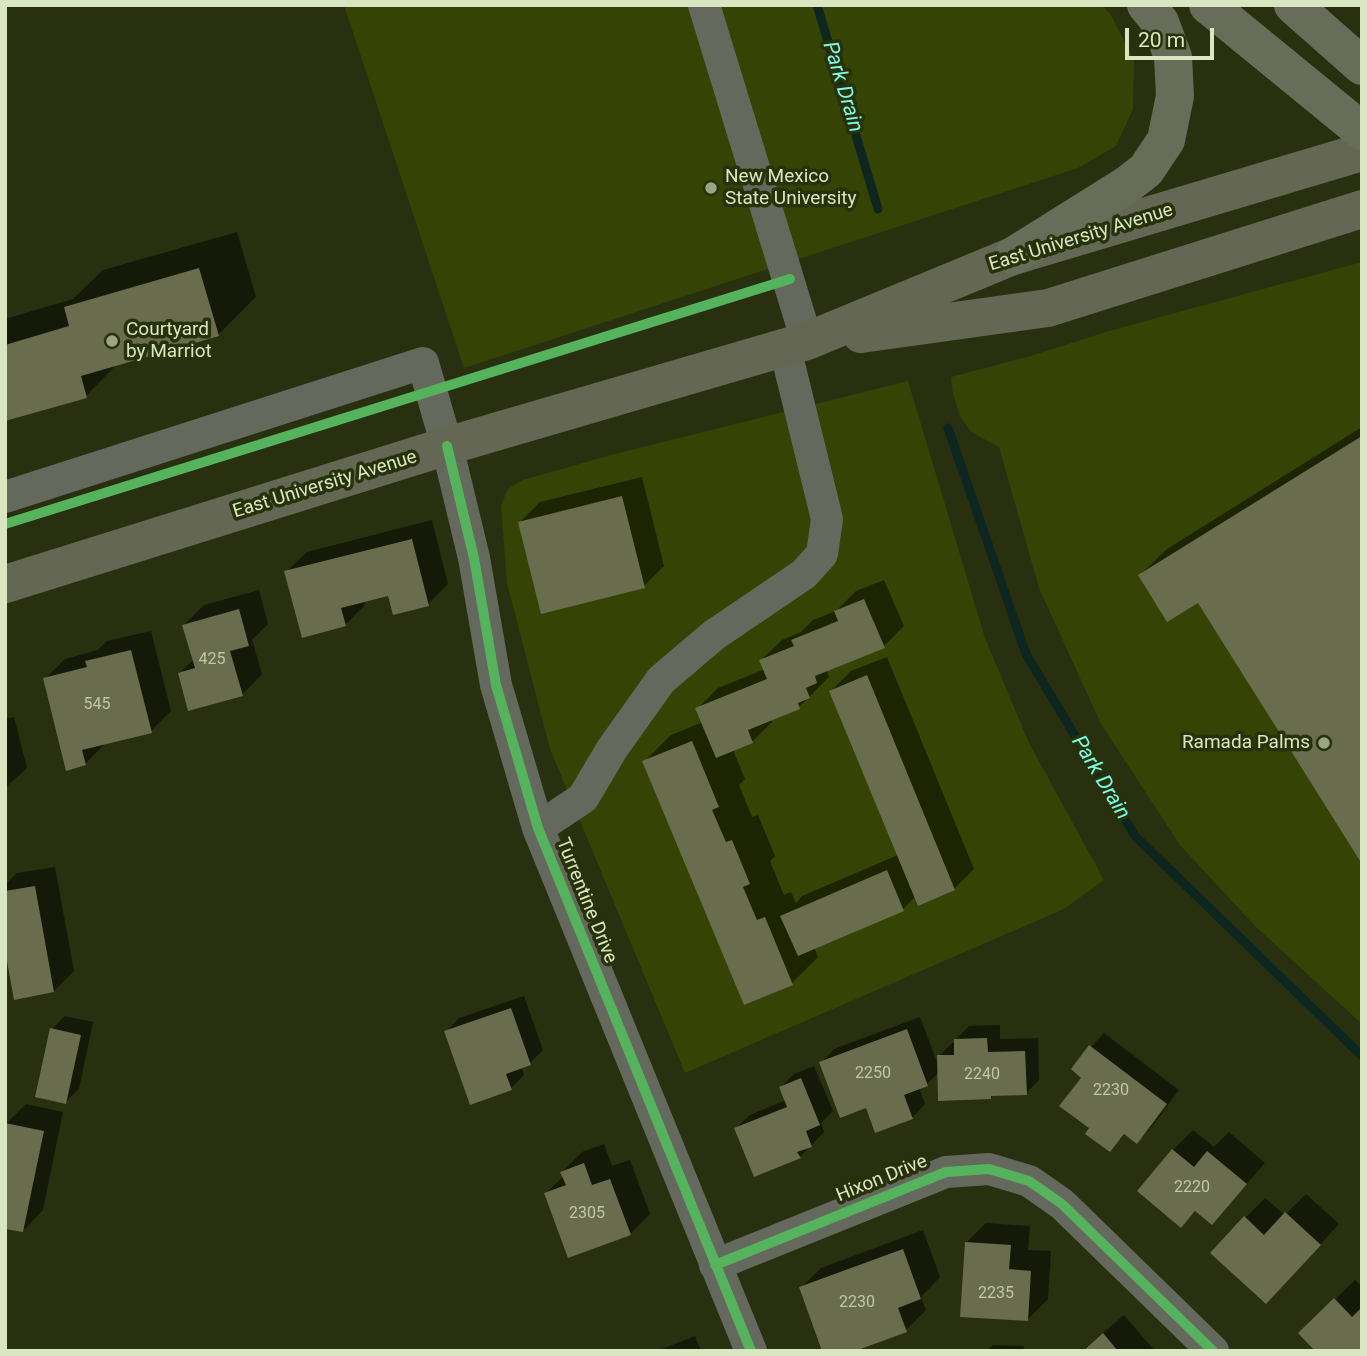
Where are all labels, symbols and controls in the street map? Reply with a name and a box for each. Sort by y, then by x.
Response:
scale bar [1129,14,1218,58]
text: 20 m [1138,28,1185,52]
water label: Park Drain [816,39,868,135]
place label: New Mexico State University [725,166,856,210]
marker: New Mexico State University [703,180,719,196]
street label: East University Avenue [986,199,1176,277]
place label: Courtyard by Marriot [126,319,212,363]
marker: Courtyard by Marriot [104,333,120,349]
street label: East University Avenue [230,446,420,524]
house number: 425 [199,650,225,670]
house number: 545 [84,695,110,715]
water label: Park Drain [1065,732,1135,824]
place label: Ramada Palms [1182,732,1310,754]
marker: Ramada Palms [1316,735,1332,751]
street label: Turrentine Drive [551,835,621,967]
house number: 2250 [855,1064,891,1084]
house number: 2240 [964,1065,1000,1085]
house number: 2230 [1093,1081,1129,1101]
street label: Hixon Drive [833,1150,931,1208]
house number: 2220 [1174,1178,1210,1198]
house number: 2305 [569,1204,605,1224]
house number: 2235 [978,1284,1014,1304]
house number: 2230 [839,1293,875,1313]

